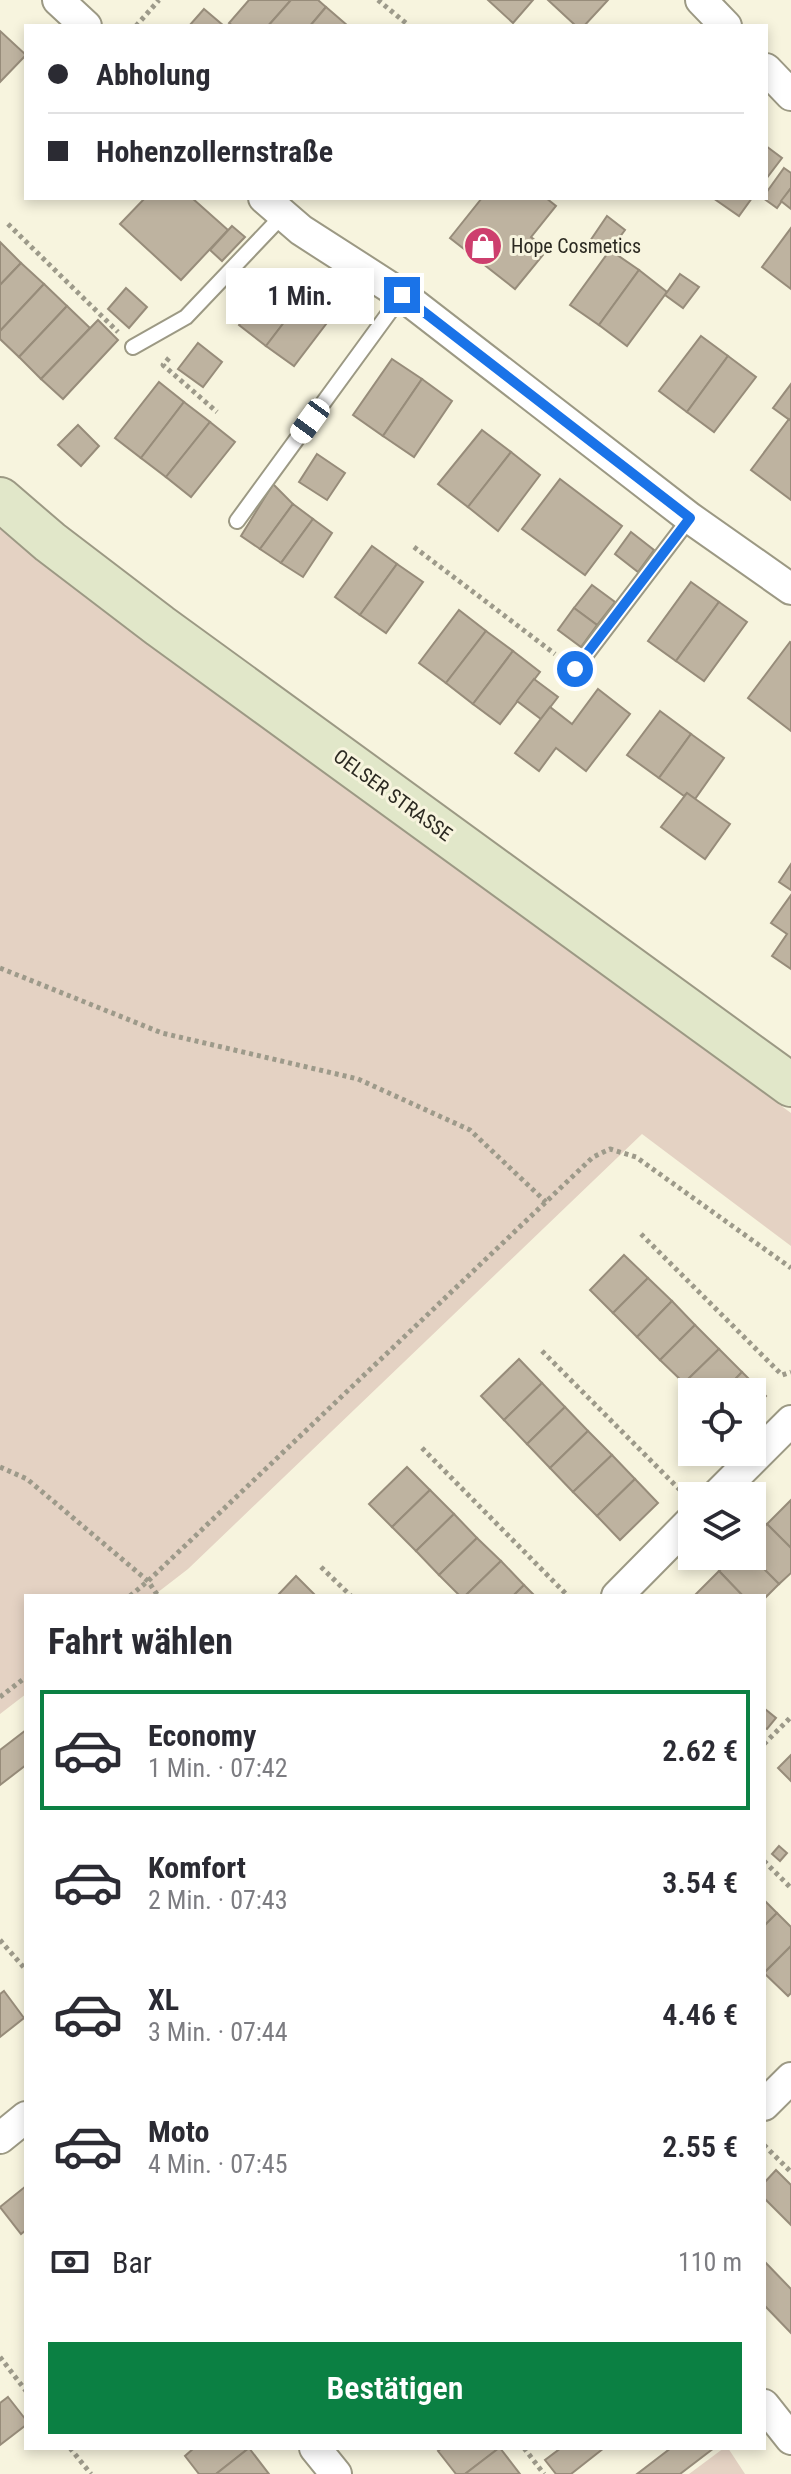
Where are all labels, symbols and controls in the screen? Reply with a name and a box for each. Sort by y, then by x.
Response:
text: Abholung [96,57,211,92]
text: Hohenzollernstraße [96,134,333,169]
shop icon: Hope Cosmetics [462,225,504,267]
place label: Hope Cosmetics [511,234,641,258]
callout: 1 Min. [226,267,374,323]
route end [384,277,420,313]
text: 1 Min. [267,281,333,311]
car [286,395,334,447]
route start [557,651,593,687]
street label: OELSER STRASSE [329,744,457,846]
map controls [678,1378,766,1570]
button: locate [678,1378,766,1466]
button: layers [678,1482,766,1570]
text: Fahrt wählen [48,1621,233,1663]
icon: car [52,1714,124,1786]
text: Economy [148,1718,256,1753]
text: 2.62 € [662,1733,738,1768]
text: 1 Min. · 07:42 [148,1753,288,1783]
icon: car [52,1846,124,1918]
text: Komfort [148,1850,246,1885]
text: 3.54 € [662,1865,738,1900]
text: 2 Min. · 07:43 [148,1885,288,1915]
icon: car [52,1978,124,2050]
text: XL [148,1982,179,2017]
text: 4.46 € [662,1997,738,2032]
text: 3 Min. · 07:44 [148,2017,288,2047]
icon: car [52,2110,124,2182]
text: Moto [148,2114,209,2149]
text: 2.55 € [662,2129,738,2164]
text: 4 Min. · 07:45 [148,2149,288,2179]
icon: cash [48,2240,92,2284]
text: Bar [112,2245,152,2280]
text: 110 m [678,2247,742,2277]
button: Bestätigen [48,2342,742,2434]

